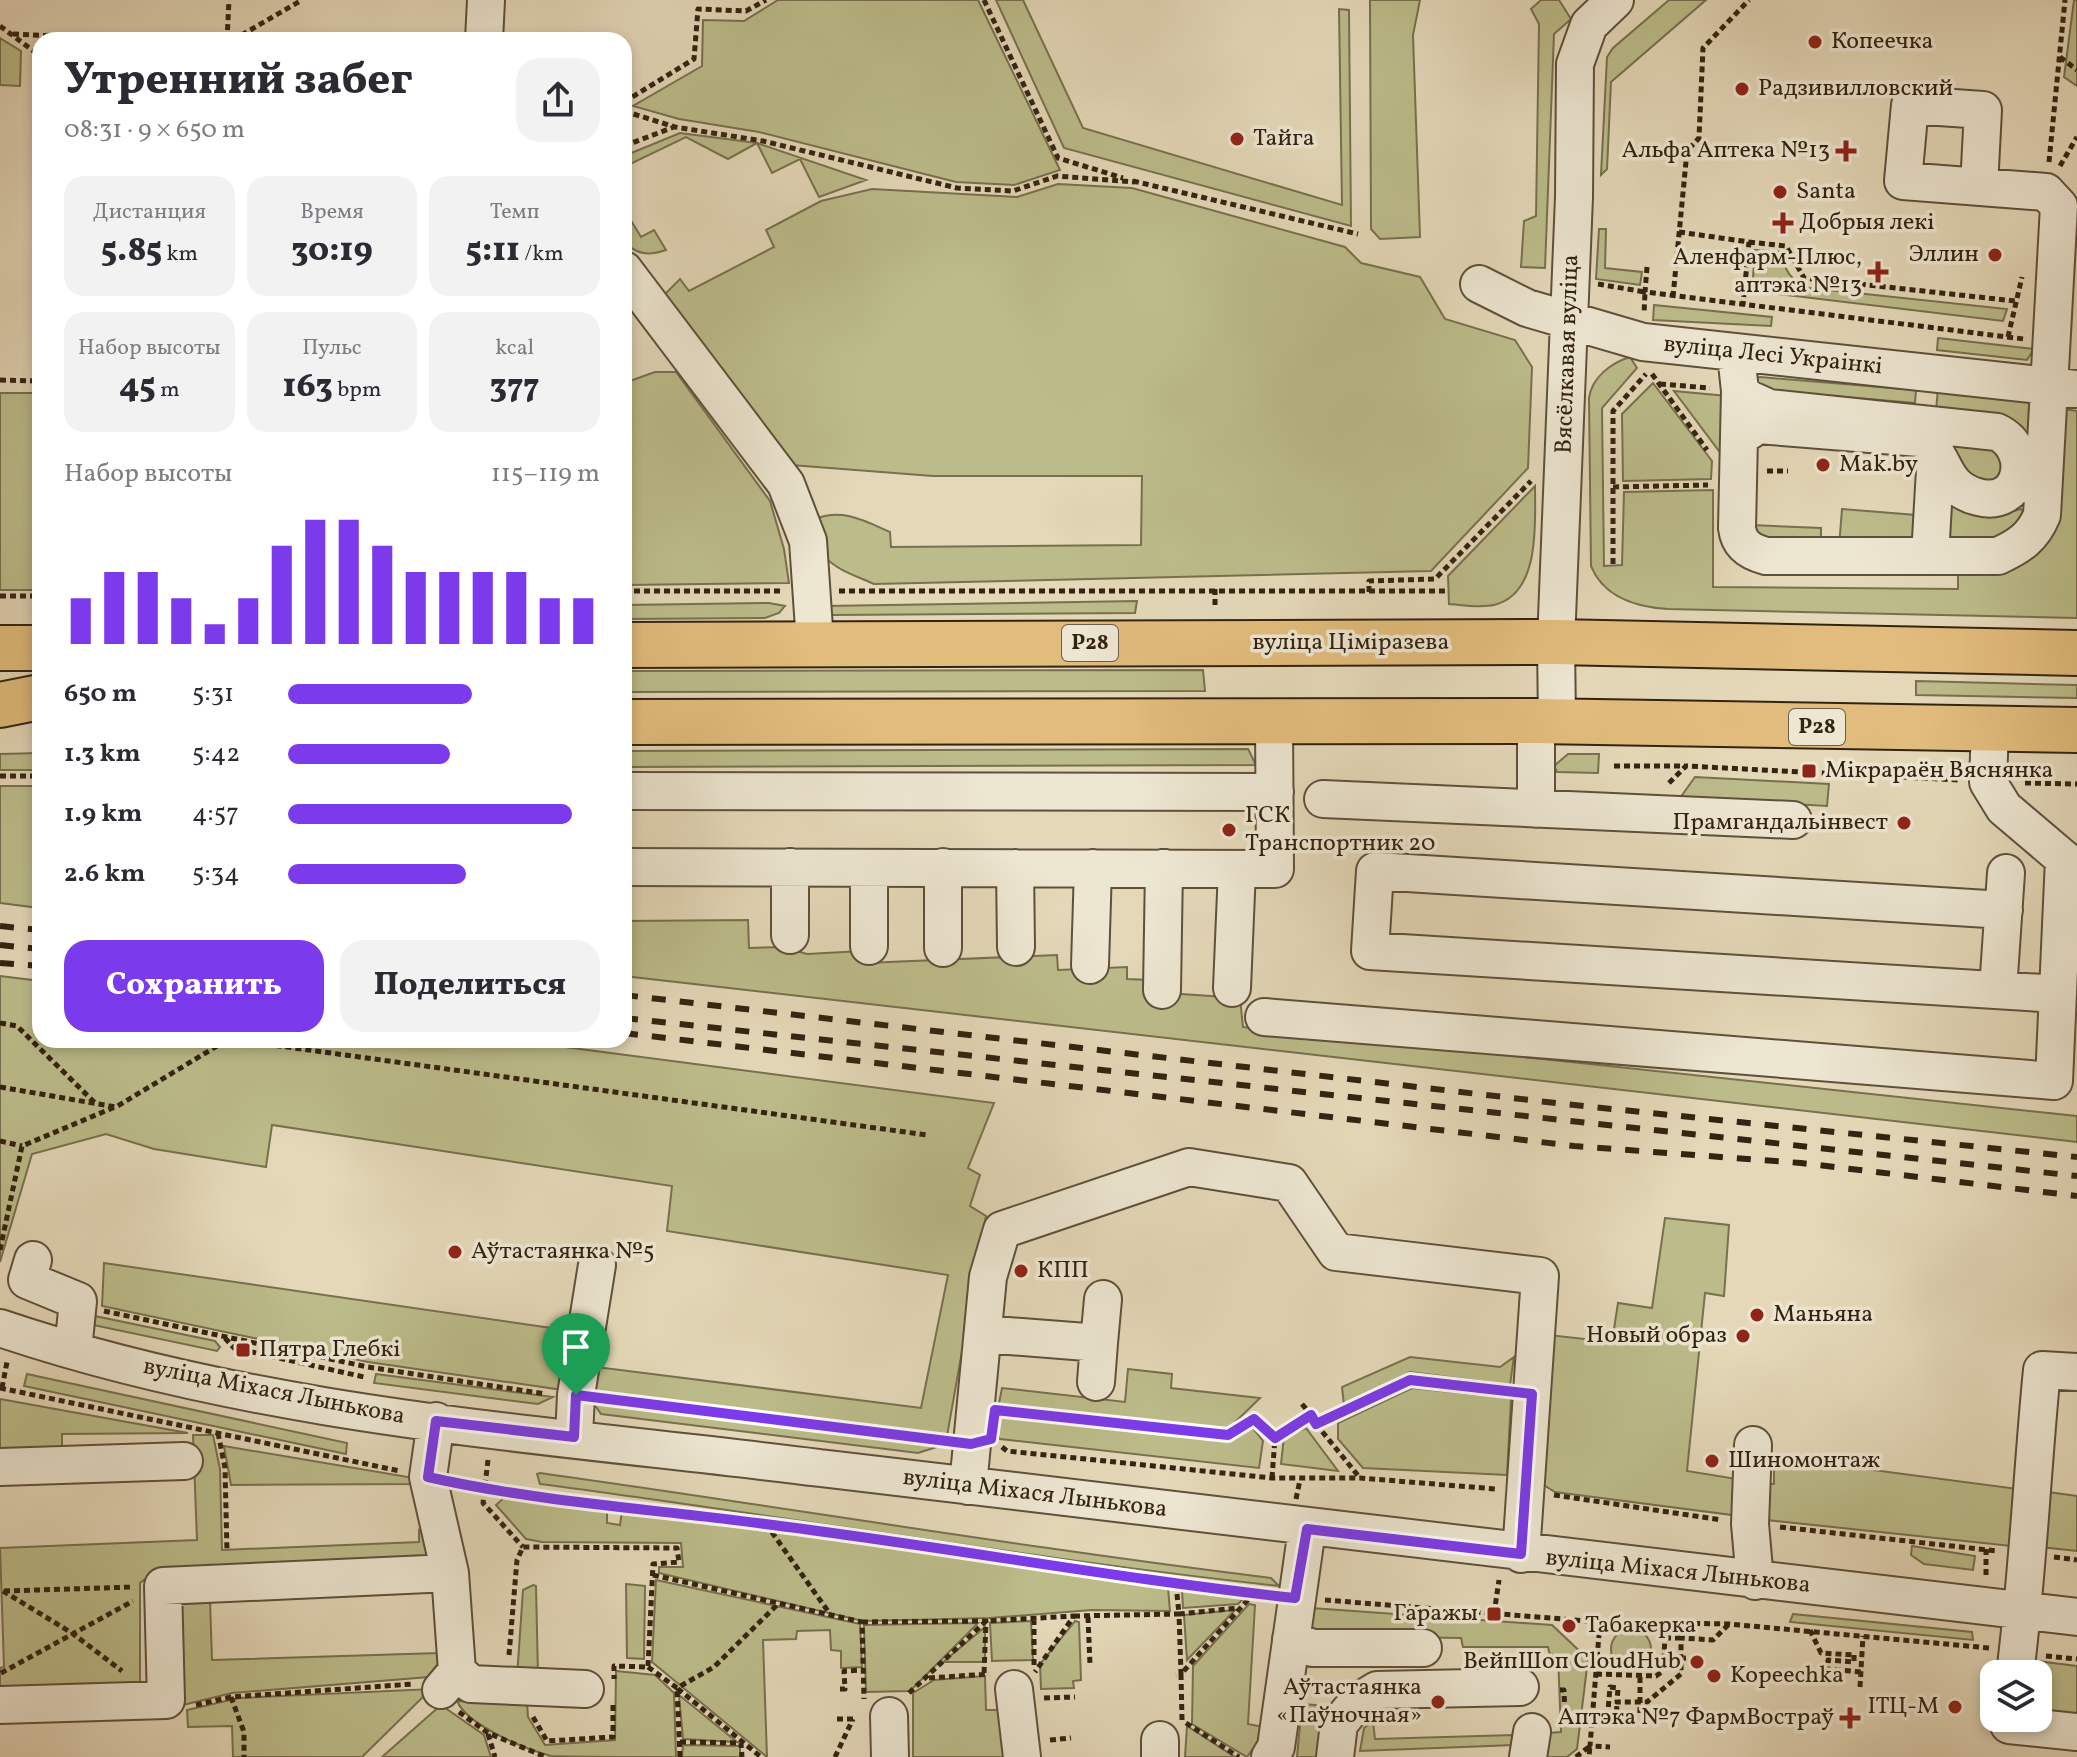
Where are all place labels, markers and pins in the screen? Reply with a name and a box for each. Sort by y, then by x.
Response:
place label: Копеечка [1831,25,1933,59]
marker: Копеечка [1806,33,1824,51]
place label: Радзивилловский [1758,72,1953,106]
marker: Радзивилловский [1733,80,1751,98]
place label: Тайга [1253,122,1315,156]
marker: Тайга [1228,130,1246,148]
place label: Альфа Аптека №13 [1621,134,1830,168]
marker: Альфа Аптека №13 [1837,142,1855,160]
place label: Santa [1796,175,1856,209]
marker: Santa [1771,183,1789,201]
place label: Добрыя лекі [1799,206,1934,240]
marker: Добрыя лекі [1774,214,1792,232]
place label: Эллин [1909,238,1979,272]
place label: Аленфарм-Плюс, аптэка №13 [1673,241,1862,303]
marker: Эллин [1986,246,2004,264]
marker: Аленфарм-Плюс, аптэка №13 [1869,263,1887,281]
place label: Mak.by [1839,448,1918,482]
marker: Mak.by [1814,456,1832,474]
place label: Мікрараён Вяснянка [1825,754,2054,788]
marker: Мікрараён Вяснянка [1800,762,1818,780]
place label: ГСК Транспортник 20 [1245,799,1435,861]
place label: Прамгандальінвест [1672,806,1888,840]
marker: Прамгандальінвест [1895,814,1913,832]
marker: ГСК Транспортник 20 [1220,821,1238,839]
place label: Аўтастаянка №5 [471,1235,655,1269]
marker: Аўтастаянка №5 [446,1243,464,1261]
place label: КПП [1037,1254,1089,1288]
marker: КПП [1012,1262,1030,1280]
place label: Маньяна [1773,1298,1873,1332]
marker: Маньяна [1748,1306,1766,1324]
pin [542,1313,610,1395]
place label: Новый образ [1586,1319,1727,1353]
marker: Новый образ [1734,1327,1752,1345]
place label: Пятра Глебкі [259,1333,400,1367]
marker: Пятра Глебкі [234,1341,252,1359]
place label: Шиномонтаж [1728,1444,1880,1478]
marker: Шиномонтаж [1703,1452,1721,1470]
place label: Гаражы [1393,1597,1478,1631]
marker: Гаражы [1485,1605,1503,1623]
place label: Табакерка [1585,1609,1697,1643]
marker: Табакерка [1560,1617,1578,1635]
place label: ВейпШоп CloudHub [1463,1645,1681,1679]
marker: ВейпШоп CloudHub [1688,1653,1706,1671]
place label: Kopeechka [1730,1659,1844,1693]
marker: Kopeechka [1705,1667,1723,1685]
place label: Аўтастаянка «Паўночная» [1276,1671,1422,1733]
place label: ІТЦ-М [1868,1690,1939,1724]
marker: Аўтастаянка «Паўночная» [1429,1693,1447,1711]
marker: ІТЦ-М [1946,1698,1964,1716]
place label: Аптэка №7 ФармВостраў [1558,1701,1834,1735]
marker: Аптэка №7 ФармВостраў [1841,1709,1859,1727]

